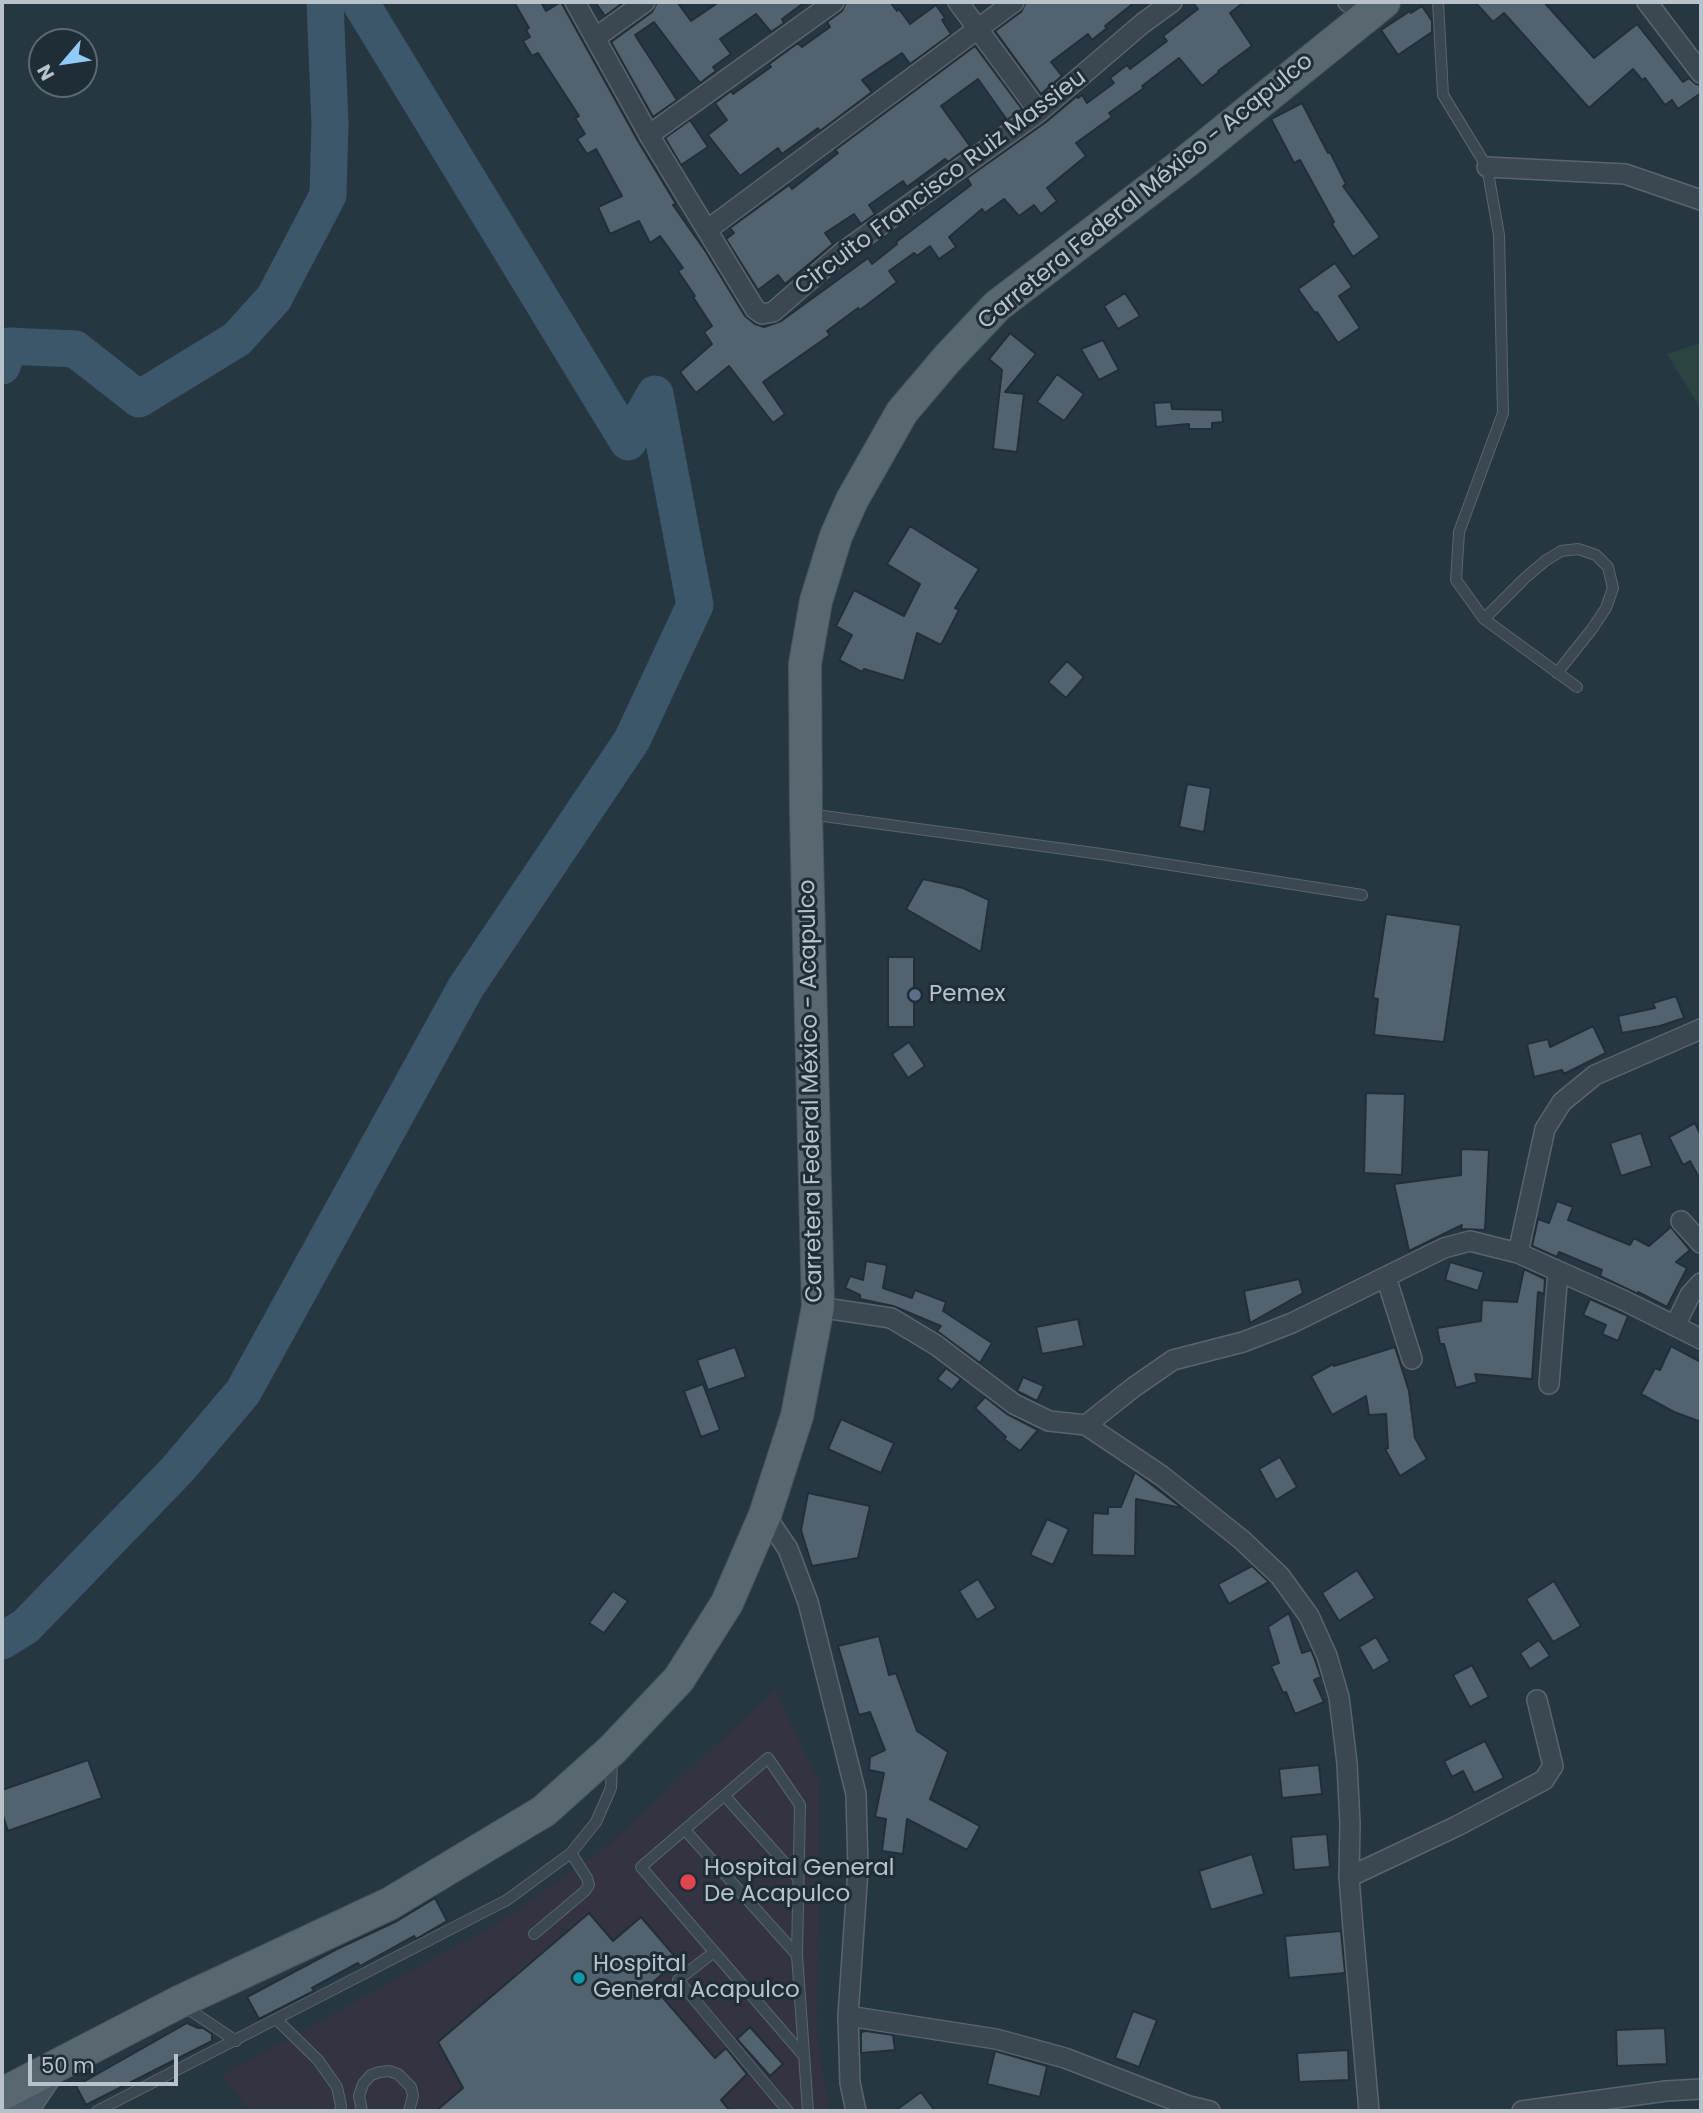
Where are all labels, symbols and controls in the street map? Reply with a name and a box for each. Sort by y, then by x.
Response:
north arrow [28,28,98,98]
street label: Carretera Federal México - Acapulco [973,48,1319,336]
text: N [31,60,61,85]
street label: Circuito Francisco Ruiz Massieu [790,64,1092,302]
street label: Carretera Federal México - Acapulco [795,879,829,1303]
place label: Pemex [929,981,1006,1009]
marker: Pemex [907,987,923,1003]
place label: Hospital General De Acapulco [704,1855,894,1909]
marker: Hospital General De Acapulco [678,1872,698,1892]
place label: Hospital General Acapulco [593,1951,800,2005]
marker: Hospital General Acapulco [571,1970,587,1986]
scale bar [32,2039,182,2084]
text: 50 m [41,2051,95,2080]

